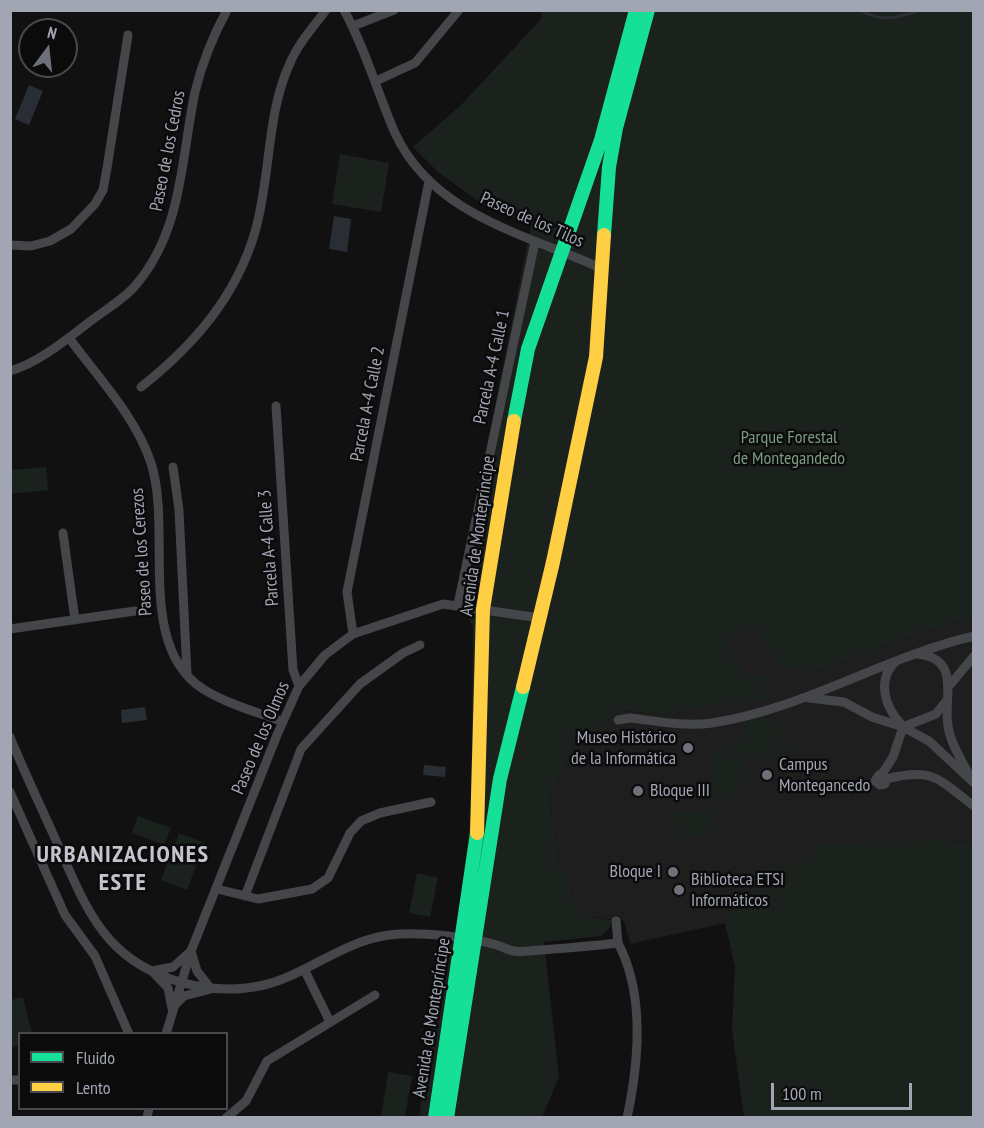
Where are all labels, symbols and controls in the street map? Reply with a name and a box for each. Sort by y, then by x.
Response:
north arrow [18,18,78,78]
text: N [45,22,59,43]
street label: Paseo de los Cedros [146,89,190,213]
street label: Paseo de los Tilos [477,188,587,252]
street label: Parcela A-4 Calle 1 [469,308,515,426]
street label: Parcela A-4 Calle 2 [346,345,390,463]
park label: Parque Forestal de Montegandedo [733,427,845,470]
street label: Avenida de Montepríncipe [456,454,500,618]
street label: Paseo de los Cerezos [127,487,157,617]
street label: Parcela A-4 Calle 3 [254,489,284,607]
street label: Paseo de los Olmos [228,678,294,798]
place label: Museo Histórico de la Informática [571,727,676,770]
marker: Museo Histórico de la Informática [681,741,695,755]
place label: Campus Montegancedo [779,754,870,796]
marker: Campus Montegancedo [760,768,774,782]
place label: Bloque III [650,780,710,802]
marker: Bloque III [631,784,645,798]
district label: URBANIZACIONES ESTE [36,841,210,897]
place label: Bloque I [610,861,661,883]
marker: Bloque I [666,865,680,879]
place label: Biblioteca ETSI Informáticos [691,869,784,912]
marker: Biblioteca ETSI Informáticos [672,883,686,897]
street label: Avenida de Montepríncipe [409,937,455,1099]
legend [18,1032,228,1110]
text: Fluido [76,1046,115,1069]
scale bar [774,1071,915,1109]
text: Lento [76,1076,111,1099]
text: 100 m [782,1082,822,1105]

